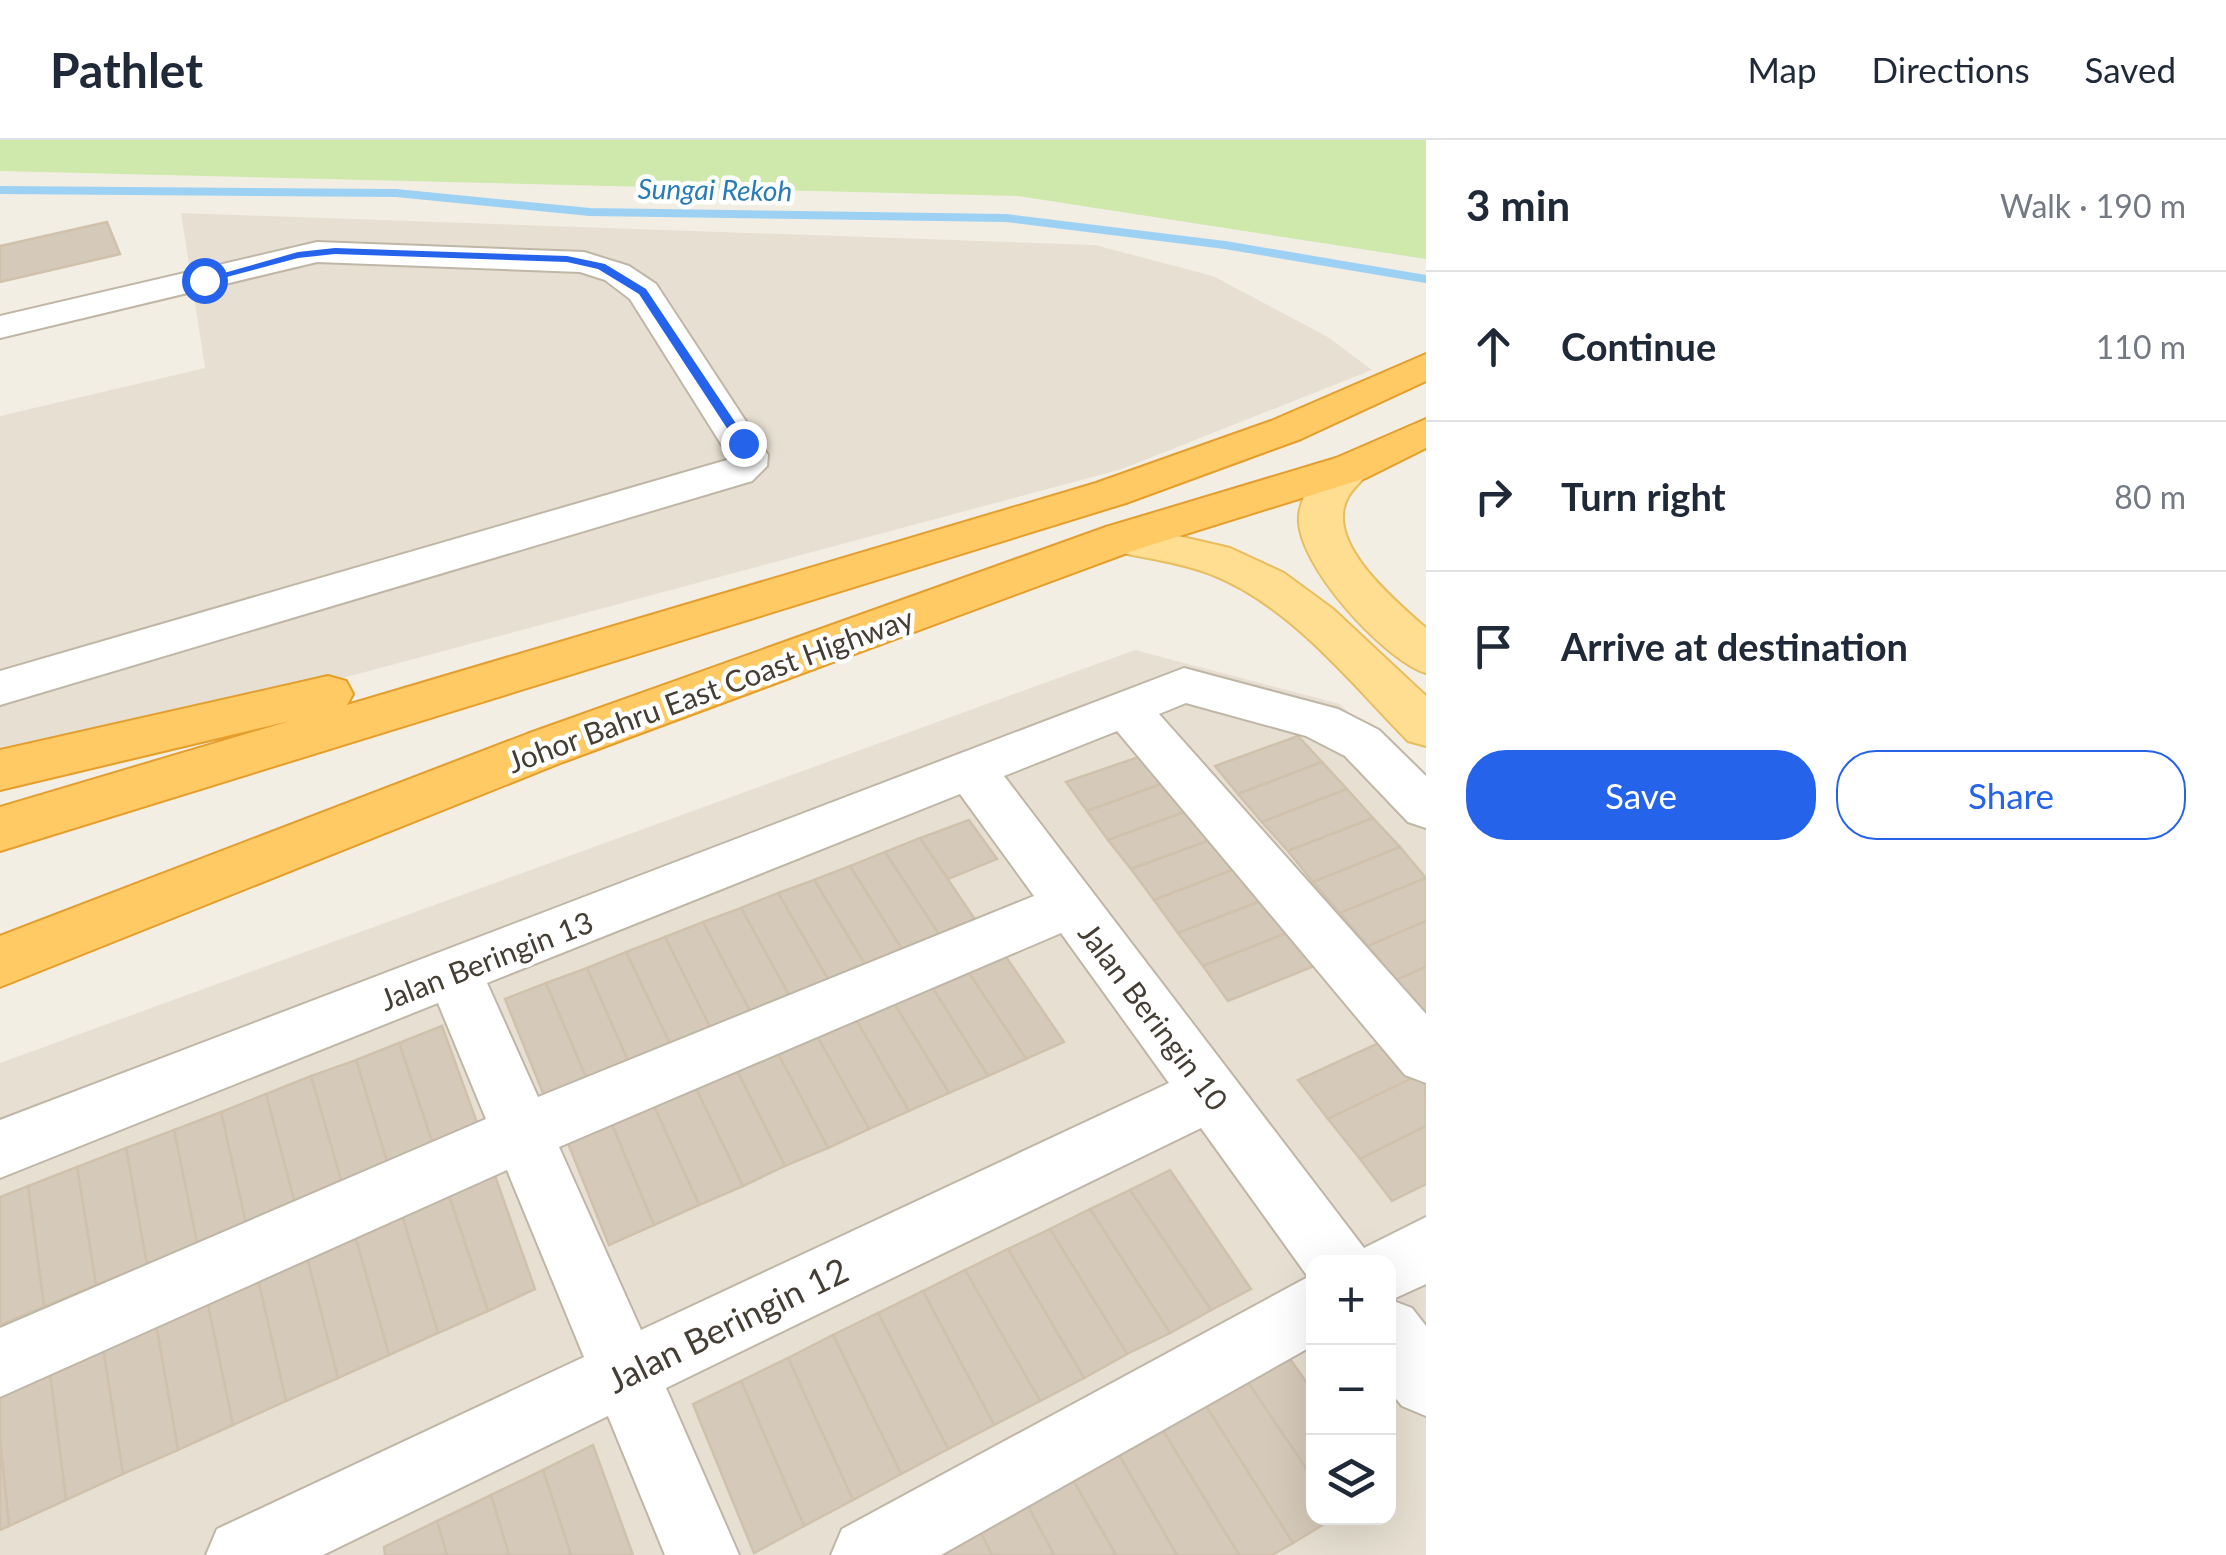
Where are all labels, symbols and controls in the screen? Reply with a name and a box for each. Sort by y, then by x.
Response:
text: Pathlet [50,41,203,98]
text: Map [1748,48,1817,90]
text: Directions [1872,48,2030,90]
text: Saved [2085,48,2176,90]
water label: Sungai Rekoh [637,171,793,207]
text: 3 min [1466,180,1570,230]
text: Walk · 190 m [2000,186,2186,225]
route start [182,258,228,304]
icon: ahead [1466,319,1521,374]
text: Continue [1561,323,1716,369]
text: 110 m [2096,327,2186,366]
route end [721,421,767,467]
icon: right [1466,469,1521,524]
text: Turn right [1561,473,1726,519]
text: 80 m [2114,477,2186,516]
street label: Johor Bahru East Coast Highway [502,599,918,779]
icon: arrive [1466,619,1521,674]
text: Arrive at destination [1561,623,1908,669]
button: Save [1466,750,1816,840]
button: Share [1836,750,2186,840]
street label: Jalan Beringin 13 [374,903,598,1017]
street label: Jalan Beringin 10 [1072,915,1236,1117]
street label: Jalan Beringin 12 [600,1248,854,1400]
map controls [1306,1255,1396,1525]
button: + [1306,1255,1396,1345]
button: − [1306,1345,1396,1435]
button: layers [1306,1435,1396,1525]

